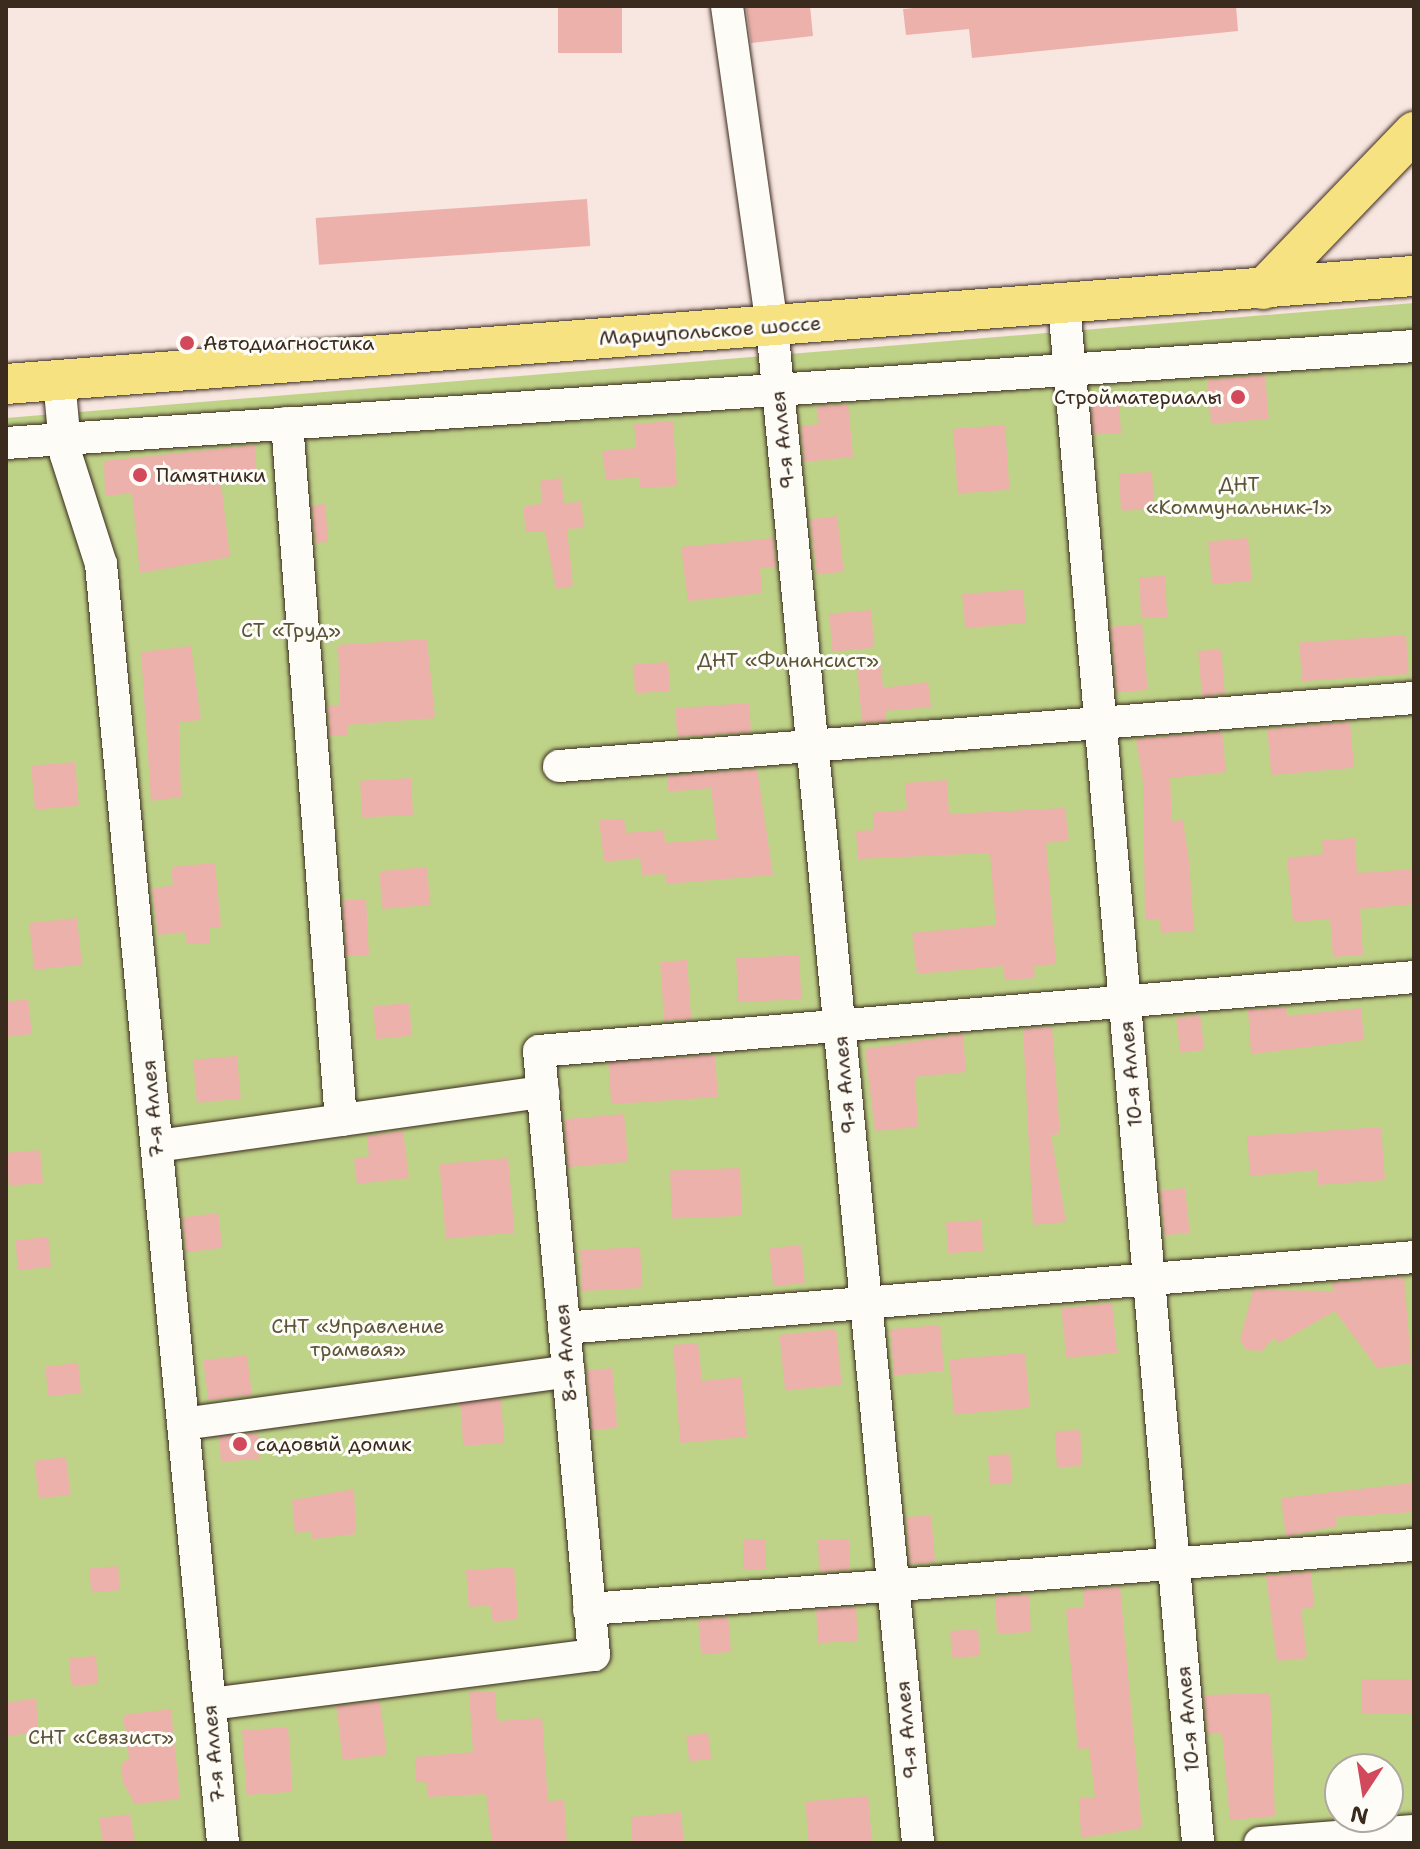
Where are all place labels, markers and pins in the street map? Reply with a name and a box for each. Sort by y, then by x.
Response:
place label: Автодиагностика [203,331,375,355]
marker: Автодиагностика [178,334,196,352]
place label: Стройматериалы [1054,385,1222,409]
marker: Стройматериалы [1229,388,1247,406]
place label: Памятники [156,463,266,487]
marker: Памятники [131,466,149,484]
place label: садовый домик [256,1432,412,1456]
marker: садовый домик [231,1435,249,1453]

